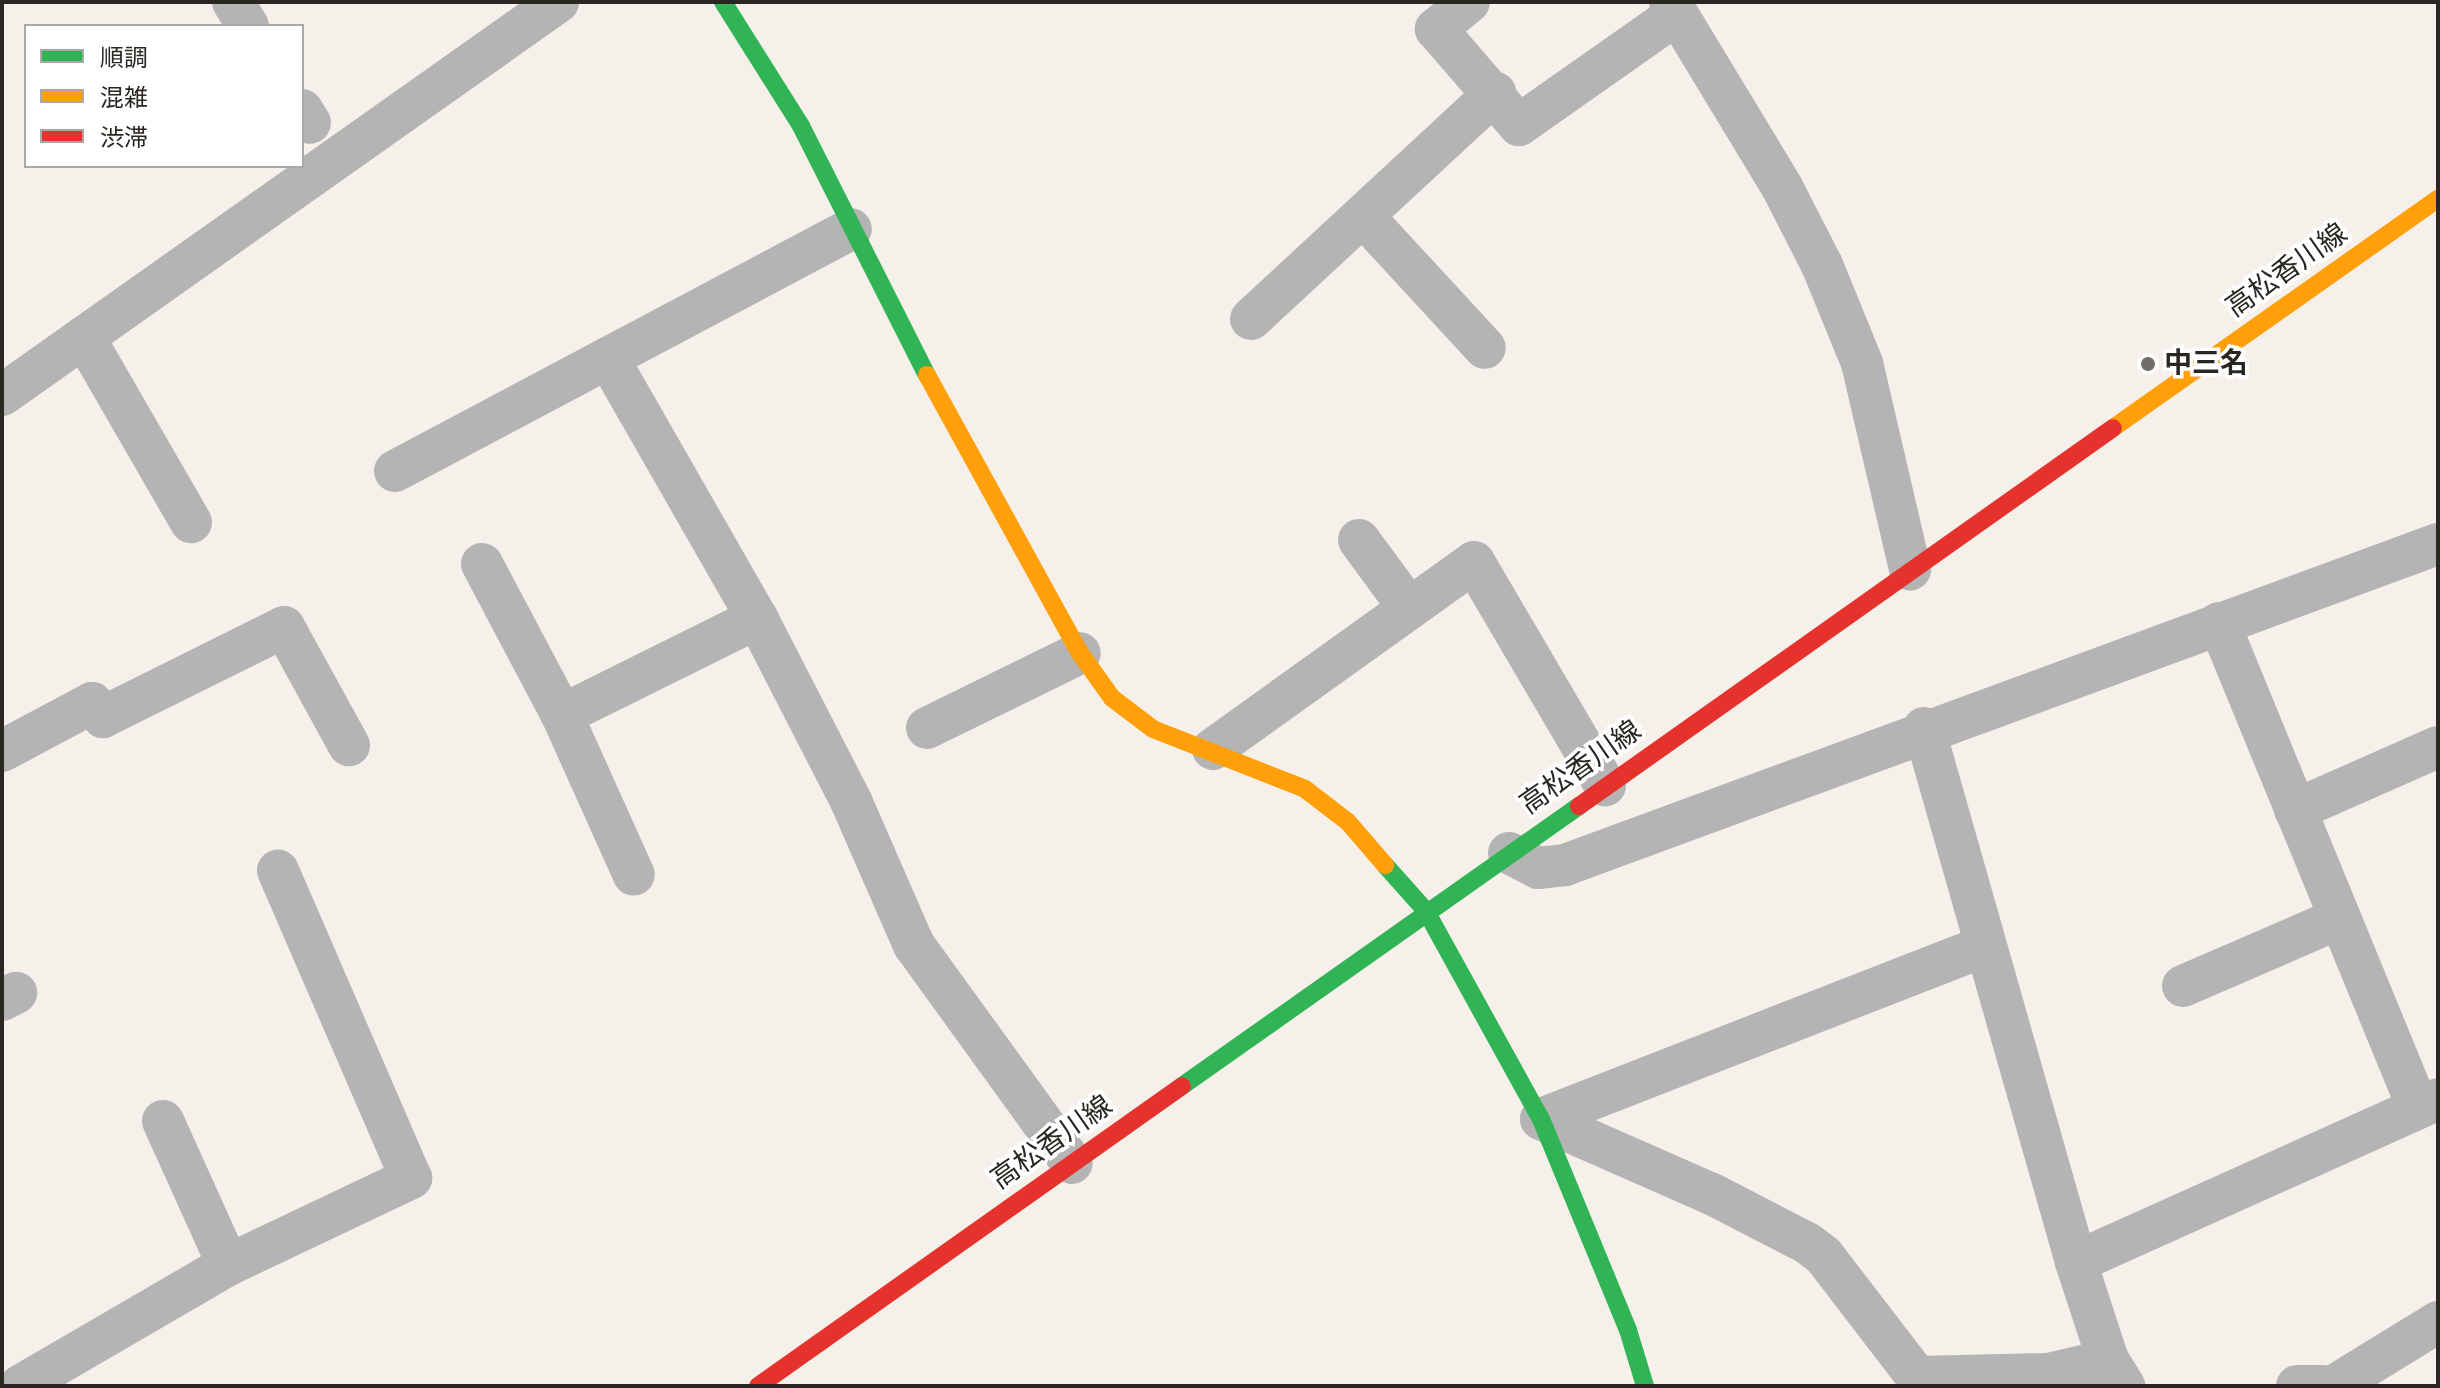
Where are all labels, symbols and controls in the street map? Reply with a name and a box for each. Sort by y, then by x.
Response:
legend [24,24,304,168]
text: 順調 [100,47,148,71]
text: 混雑 [100,87,148,111]
text: 渋滞 [100,127,148,151]
street label: 高松香川線 [2220,217,2354,325]
place label: 中三名 [2164,347,2248,381]
marker: 中三名 [2139,355,2157,373]
street label: 高松香川線 [1514,714,1648,822]
street label: 高松香川線 [985,1089,1119,1197]

